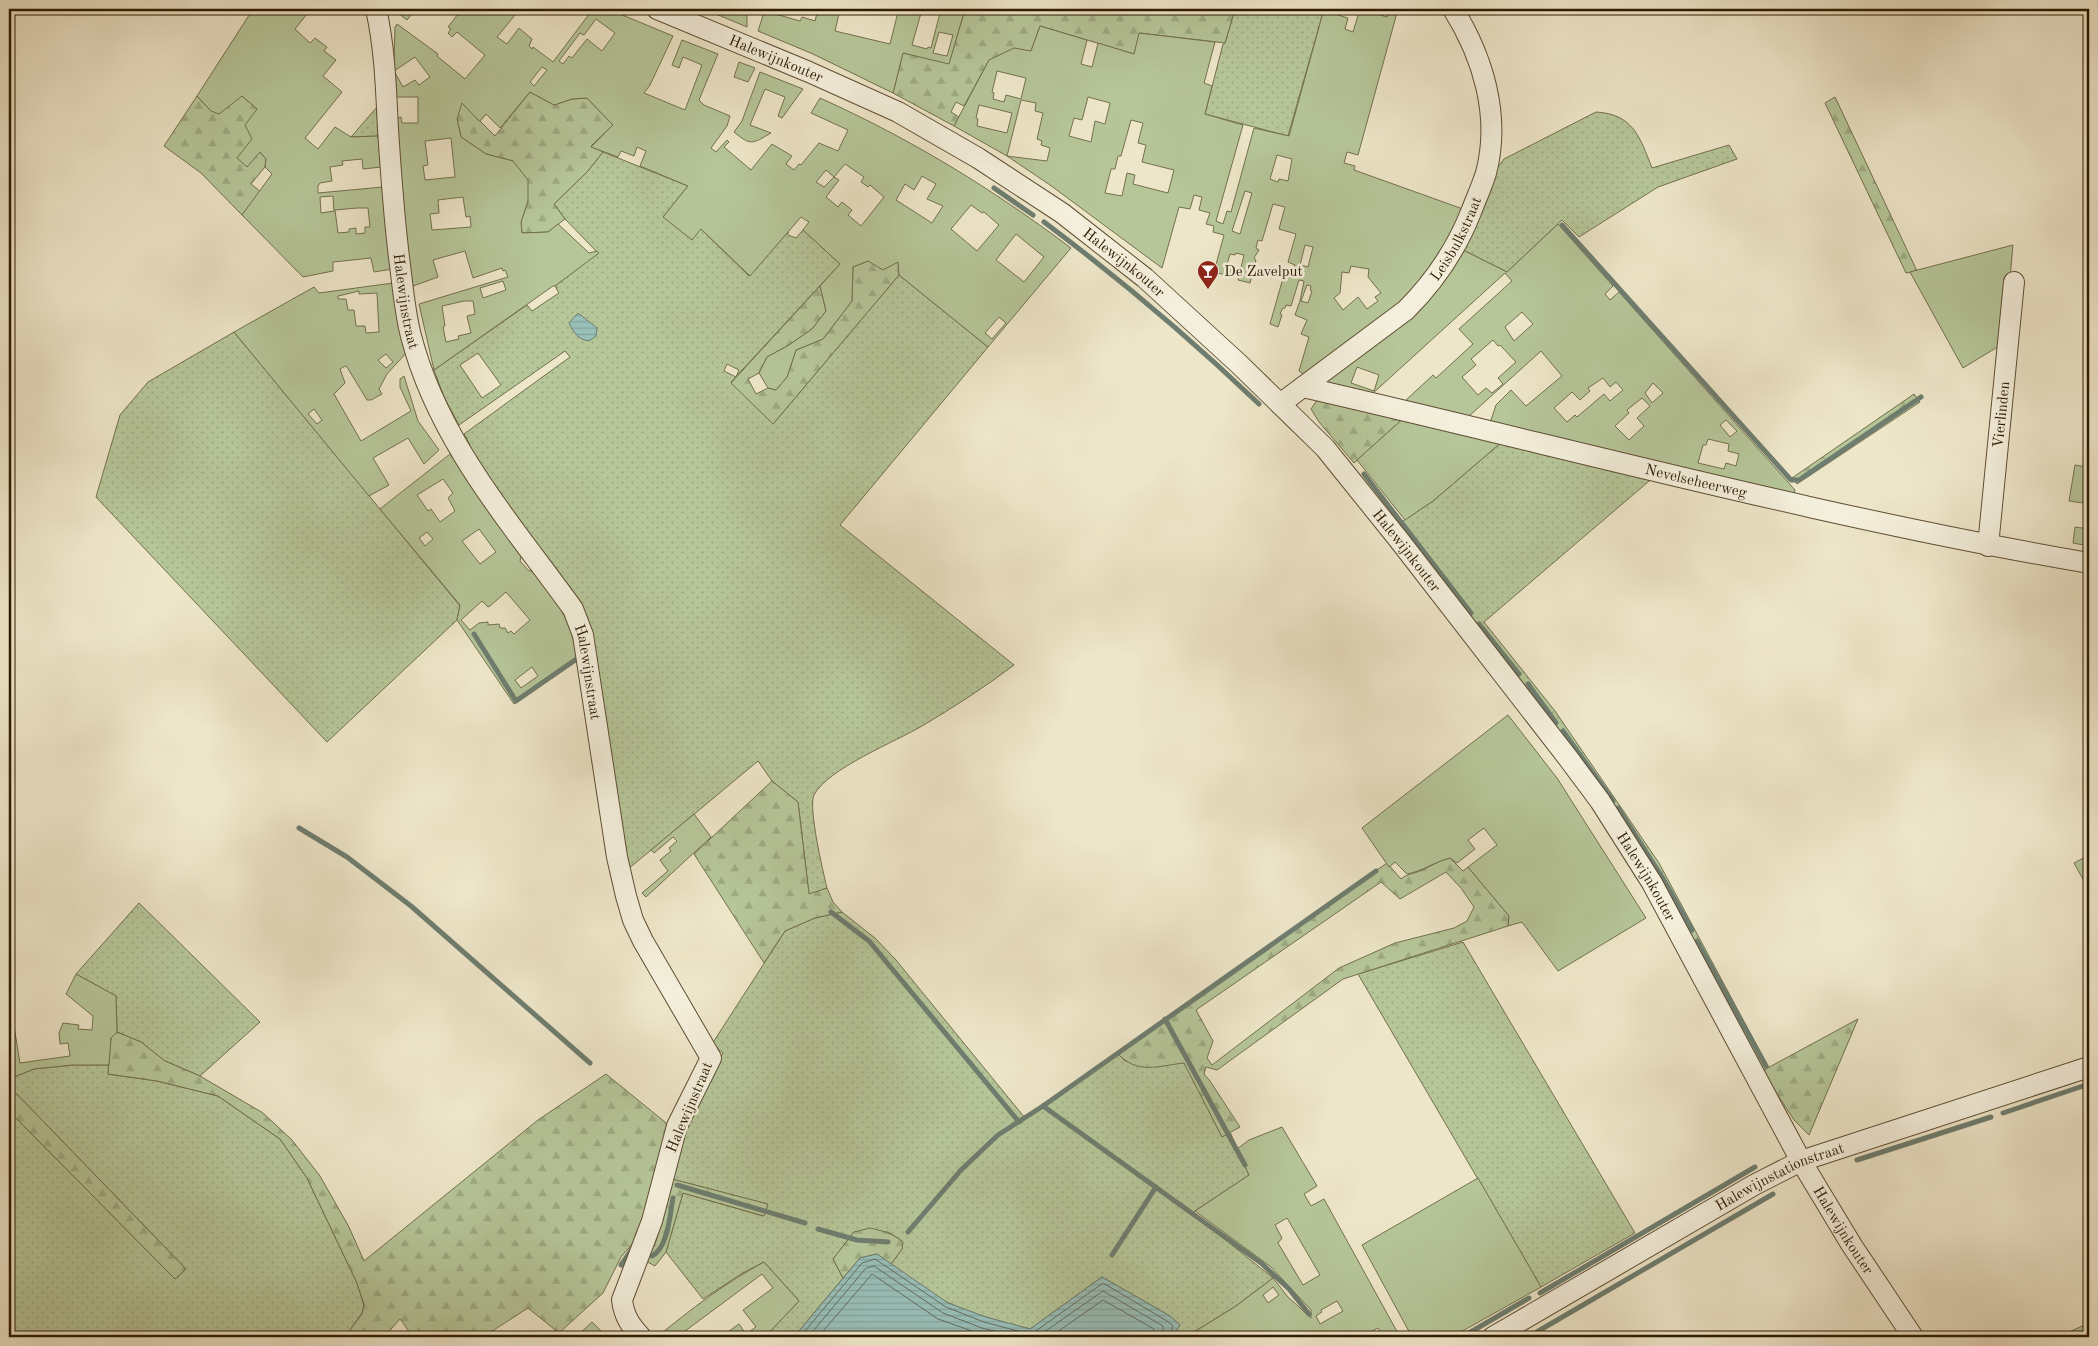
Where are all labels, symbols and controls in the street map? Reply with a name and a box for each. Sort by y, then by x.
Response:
street label: Halewijnkouter [726,34,825,86]
street label: Leisbulkstraat [1428,195,1485,284]
street label: Halewijnkouter [1079,226,1167,301]
street label: Halewijnstraat [390,253,420,351]
bar icon: De Zavelput [1196,259,1220,290]
place label: De Zavelput [1224,265,1303,280]
street label: Vierlinden [1992,381,2013,449]
street label: Nevelseheerweg [1643,463,1748,501]
street label: Halewijnkouter [1369,507,1443,596]
street label: Halewijnstraat [571,622,602,721]
street label: Halewijnkouter [1613,830,1677,924]
street label: Halewijnstraat [665,1060,716,1155]
street label: Halewijnstationstraat [1713,1141,1846,1215]
street label: Halewijnkouter [1809,1184,1875,1278]

